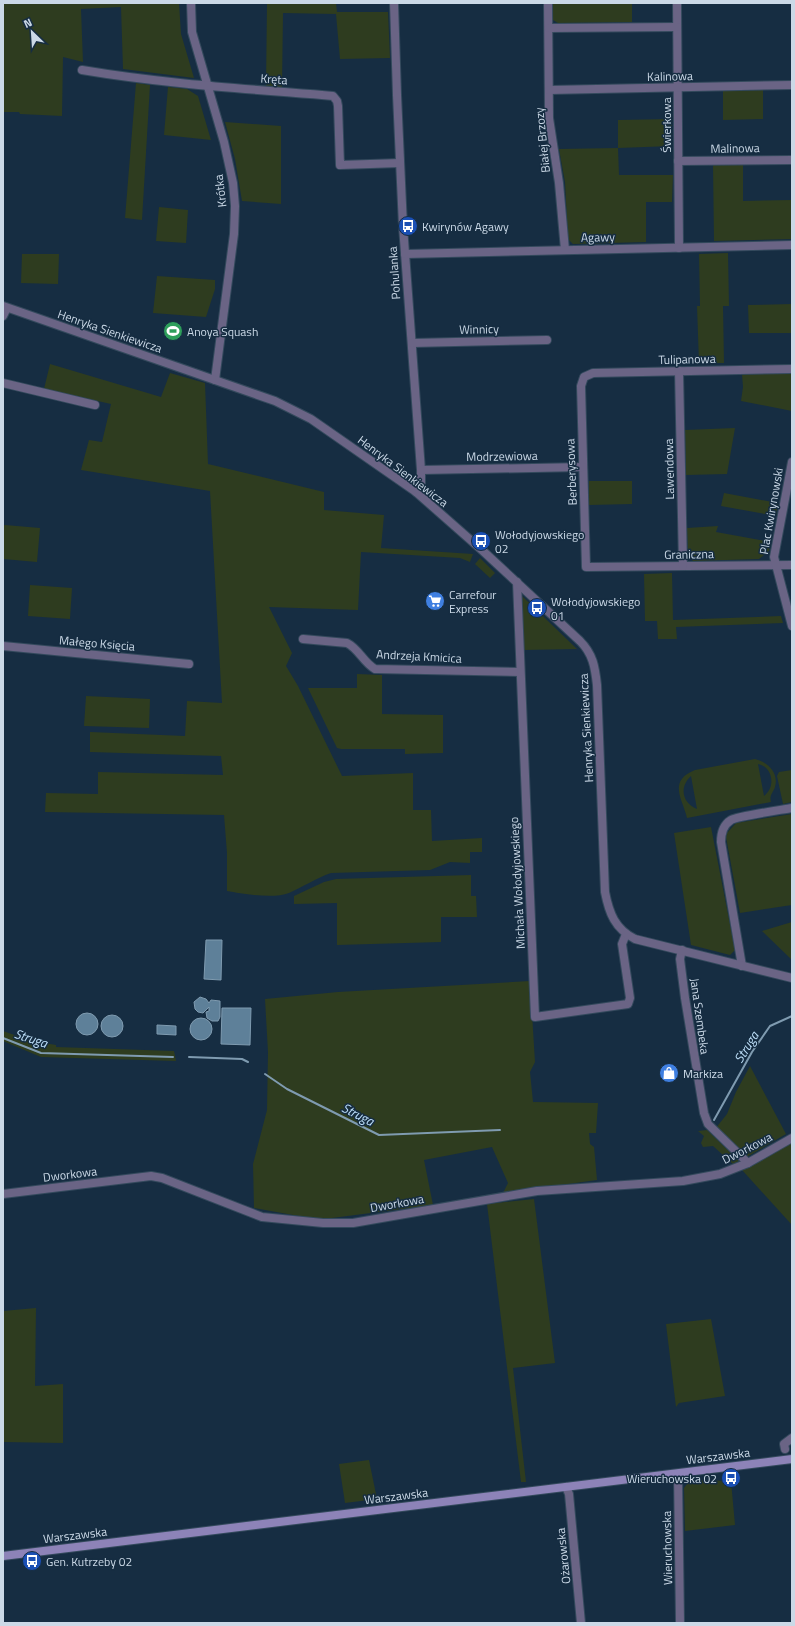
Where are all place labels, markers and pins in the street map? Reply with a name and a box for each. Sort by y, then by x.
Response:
bus stop icon: Kwirynów Agawy [397,215,419,237]
place label: Kwirynów Agawy [422,217,509,236]
sports icon: Anoya Squash [162,320,184,342]
place label: Anoya Squash [187,322,258,341]
place label: Wołodyjowskiego 02 [495,525,584,558]
bus stop icon: Wołodyjowskiego 02 [470,530,492,552]
place label: Carrefour Express [449,585,497,618]
supermarket icon: Carrefour Express [424,590,446,612]
place label: Wołodyjowskiego 01 [551,592,640,625]
bus stop icon: Wołodyjowskiego 01 [526,597,548,619]
shop icon: Markiza [658,1062,680,1084]
place label: Markiza [683,1064,723,1083]
bus stop icon: Wieruchowska 02 [720,1467,742,1489]
place label: Wieruchowska 02 [627,1469,717,1488]
bus stop icon: Gen. Kutrzeby 02 [21,1550,43,1572]
place label: Gen. Kutrzeby 02 [46,1552,132,1571]

